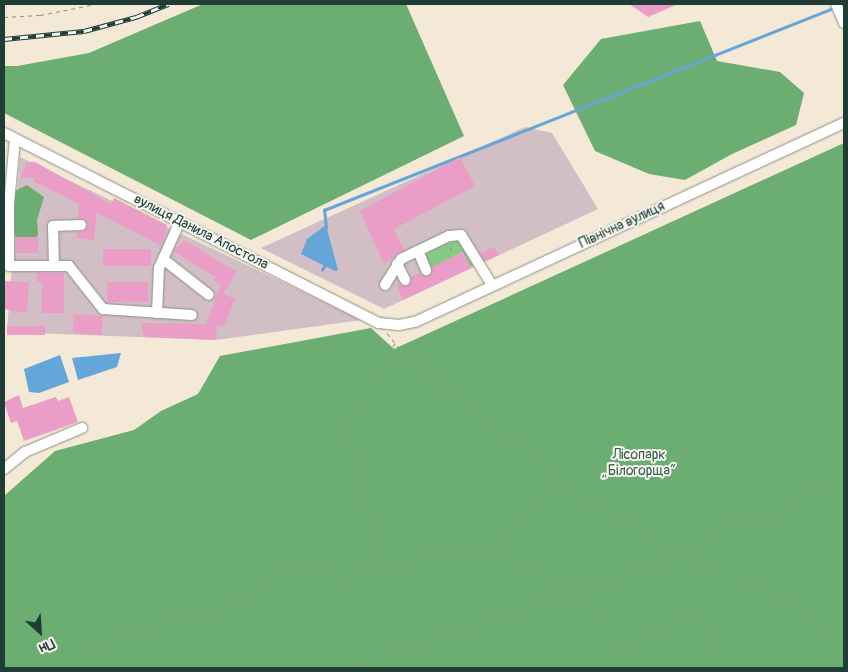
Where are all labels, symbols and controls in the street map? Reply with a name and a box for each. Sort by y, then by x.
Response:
street label: вулиця Данила Апостола [131,191,271,273]
street label: Північна вулиця [576,198,668,252]
park label: Лісопарк „Білогорща“ [602,447,676,480]
north arrow [15,607,65,657]
text: Пн [36,635,57,657]

